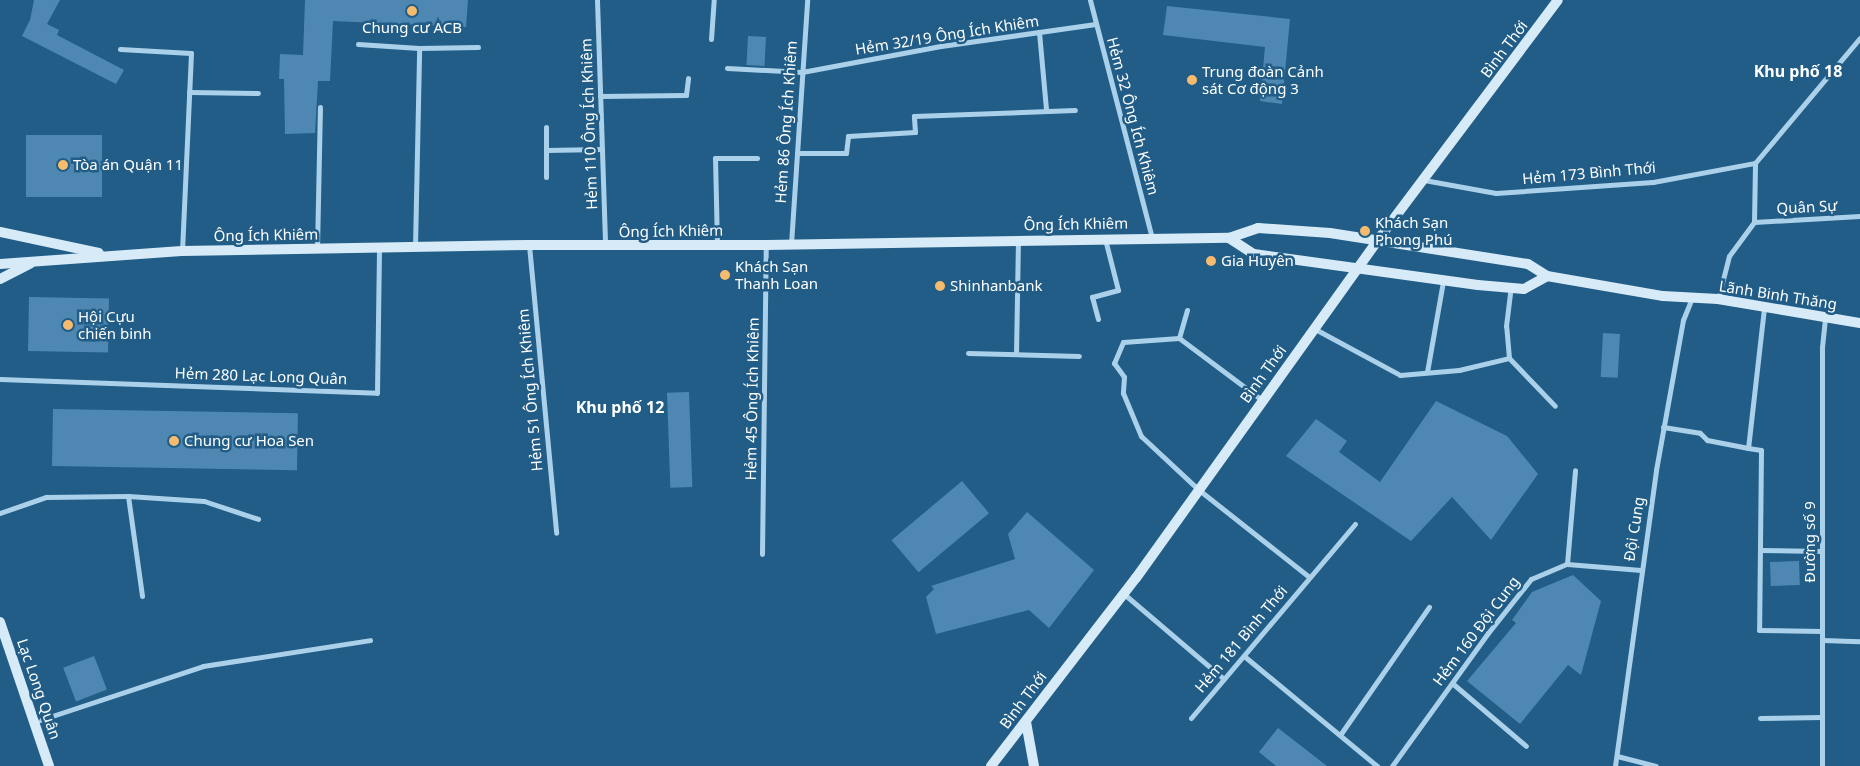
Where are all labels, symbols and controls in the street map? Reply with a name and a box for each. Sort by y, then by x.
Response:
marker: Chung cư ACB [406,5,418,17]
street label: Hẻm 32/19 Ông Ích Khiêm [854,12,1040,58]
street label: Bình Thới [1477,17,1531,81]
place label: Chung cư ACB [362,19,462,37]
street label: Hẻm 32 Ông Ích Khiêm [1103,35,1163,197]
street label: Hẻm 110 Ông Ích Khiêm [577,38,601,210]
street label: Hẻm 86 Ông Ích Khiêm [771,40,801,204]
district label: Khu phố 18 [1754,61,1842,81]
place label: Trung đoàn Cảnh sát Cơ động 3 [1202,62,1324,97]
marker: Trung đoàn Cảnh sát Cơ động 3 [1186,74,1198,86]
place label: Tòa án Quận 11 [73,156,183,174]
street label: Hẻm 173 Bình Thới [1522,158,1656,188]
marker: Tòa án Quận 11 [57,159,69,171]
street label: Quân Sự [1776,196,1838,218]
place label: Khách Sạn Phong Phú [1375,213,1452,248]
street label: Ông Ích Khiêm [1024,214,1128,234]
street label: Ông Ích Khiêm [619,221,723,241]
street label: Ông Ích Khiêm [214,225,318,245]
marker: Khách Sạn Phong Phú [1359,225,1371,237]
place label: Gia Huyên [1221,252,1294,270]
marker: Gia Huyên [1205,255,1217,267]
place label: Khách Sạn Thanh Loan [735,257,818,292]
marker: Khách Sạn Thanh Loan [719,269,731,281]
place label: Shinhanbank [950,277,1043,295]
street label: Lãnh Binh Thăng [1718,277,1838,313]
marker: Shinhanbank [934,280,946,292]
place label: Hội Cựu chiến binh [78,307,152,342]
street label: Hẻm 51 Ông Ích Khiêm [514,308,546,472]
street label: Hẻm 45 Ông Ích Khiêm [742,317,762,481]
marker: Hội Cựu chiến binh [62,319,74,331]
street label: Bình Thới [1236,342,1290,406]
street label: Hẻm 280 Lạc Long Quân [174,364,348,388]
district label: Khu phố 12 [576,397,664,417]
place label: Chung cư Hoa Sen [184,432,314,450]
marker: Chung cư Hoa Sen [168,435,180,447]
street label: Đội Cung [1620,495,1648,563]
street label: Đường số 9 [1801,501,1819,583]
street label: Hẻm 160 Đội Cung [1429,573,1523,689]
street label: Hẻm 181 Bình Thới [1191,582,1291,696]
street label: Lạc Long Quân [13,636,65,742]
street label: Bình Thới [996,668,1050,732]

